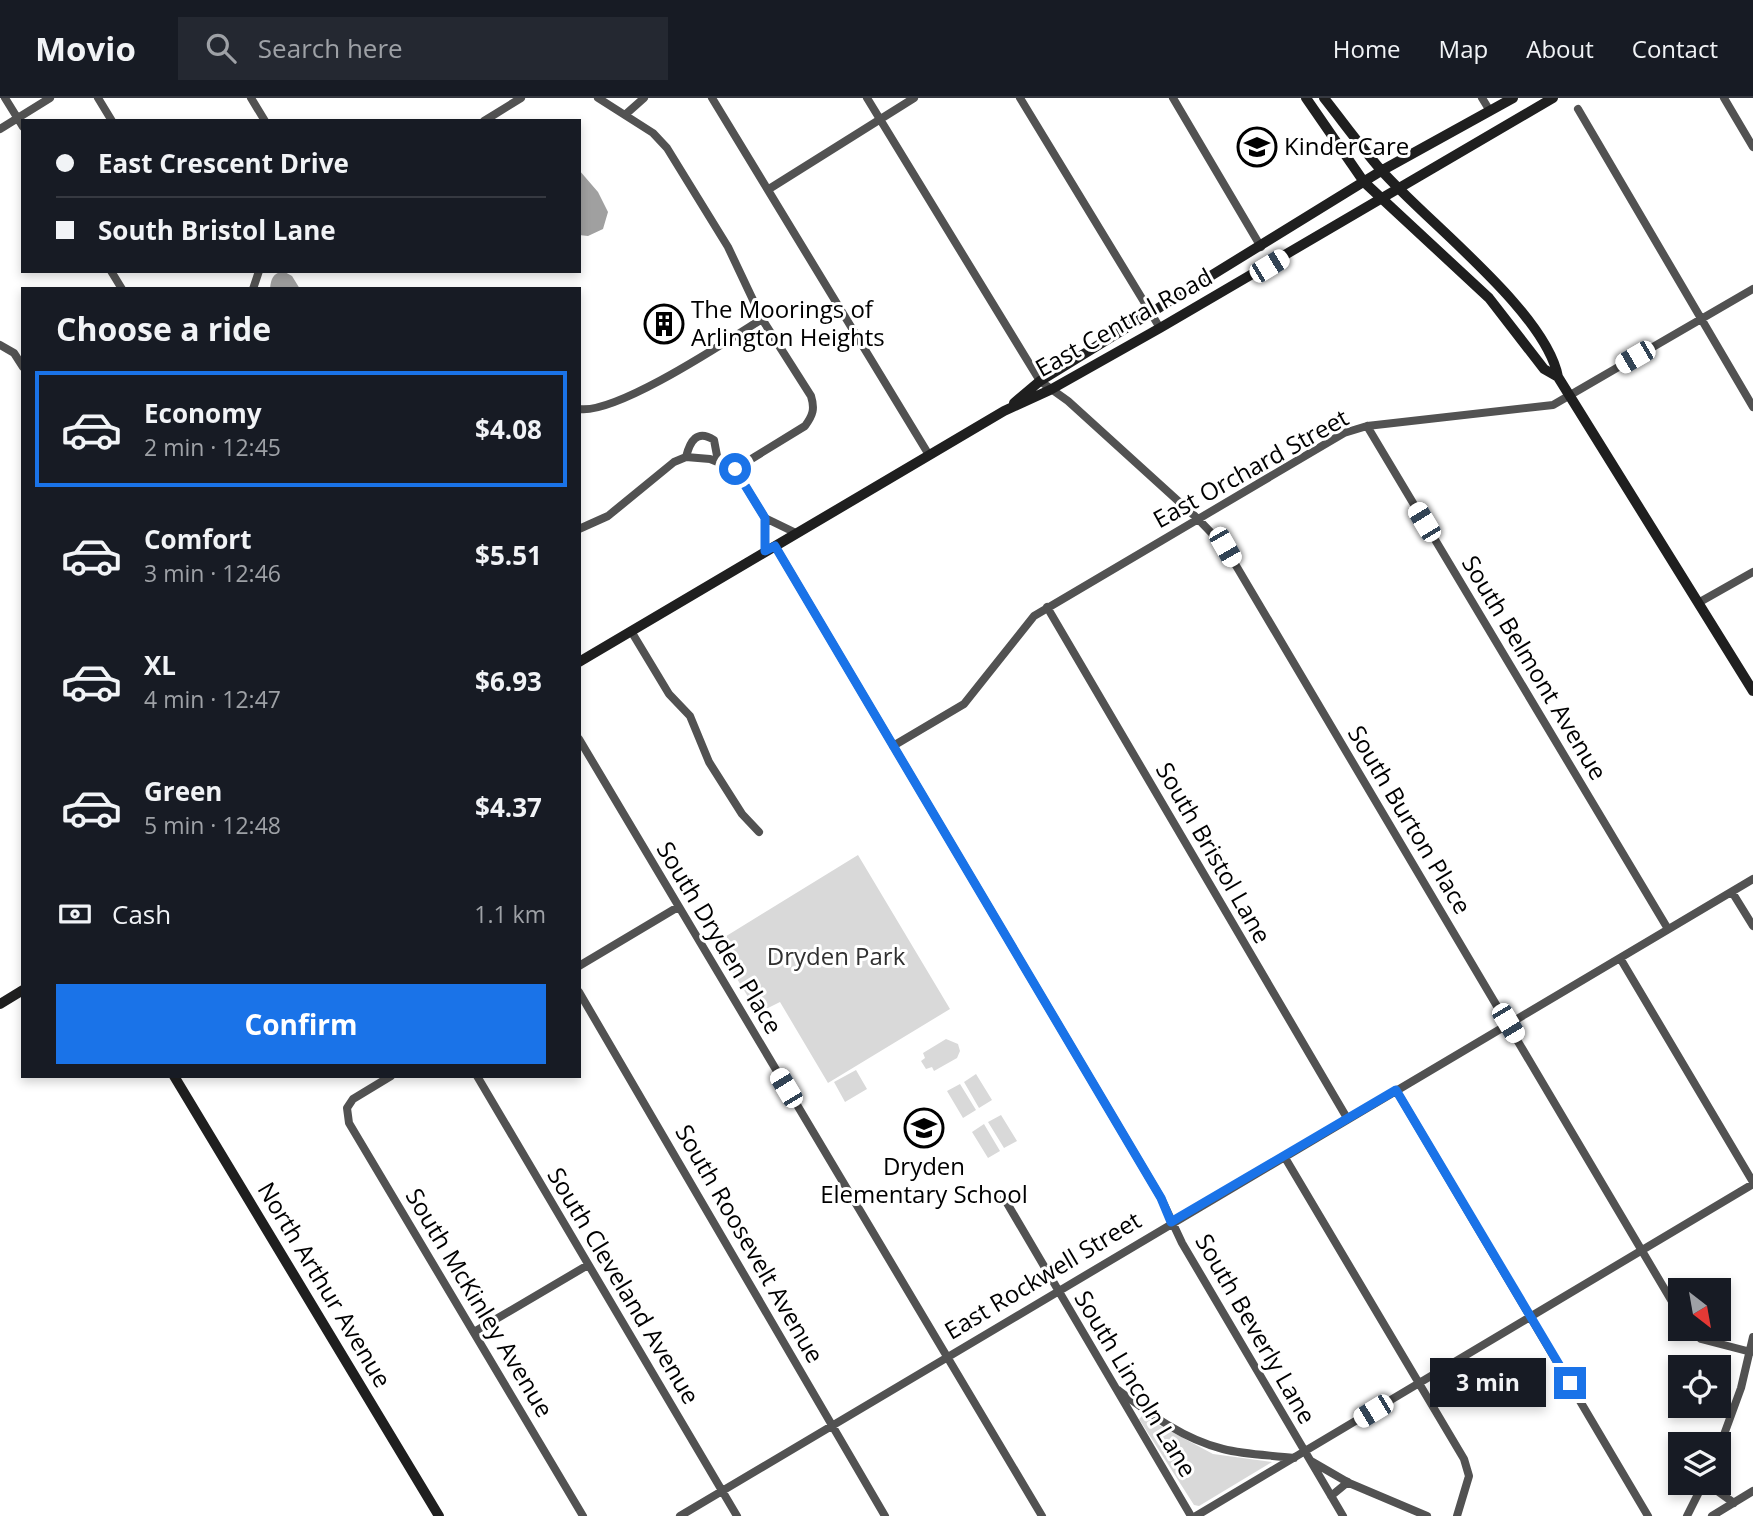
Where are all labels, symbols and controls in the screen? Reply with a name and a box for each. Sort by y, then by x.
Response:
search box [178,17,668,80]
text: Movio [35,26,136,71]
icon: search [202,29,240,67]
text: Search here [258,30,403,66]
text: Home [1333,32,1401,65]
text: Map [1439,32,1488,65]
text: About [1526,32,1594,65]
text: Contact [1632,32,1718,65]
school or university icon: KinderCare [1236,126,1278,168]
place label: KinderCare [1284,129,1409,162]
text: East Crescent Drive [98,145,349,181]
text: South Bristol Lane [98,212,336,248]
car [1246,246,1293,286]
street label: East Central Road [1029,259,1218,384]
place label: The Moorings of Arlington Heights [691,292,885,353]
building icon: The Moorings of Arlington Heights [643,303,685,345]
text: Choose a ride [56,307,271,350]
car [1612,337,1659,377]
text: Economy [144,395,262,431]
icon: car [60,398,123,461]
street label: East Orchard Street [1147,400,1354,535]
text: $4.08 [475,411,542,447]
text: 2 min · 12:45 [144,431,281,463]
route start [719,453,751,485]
car [1405,499,1444,545]
text: Comfort [144,521,251,557]
icon: car [60,524,123,587]
car [1206,524,1245,570]
text: $5.51 [475,537,542,573]
street label: South Belmont Avenue [1455,549,1616,786]
text: 3 min · 12:46 [144,557,281,589]
text: XL [144,647,176,683]
icon: car [60,650,123,713]
text: $6.93 [475,663,542,699]
text: 4 min · 12:47 [144,683,281,715]
street label: South Burton Place [1341,719,1480,920]
street label: South Bristol Lane [1149,756,1280,949]
text: Green [144,773,222,809]
icon: car [60,776,123,839]
text: $4.37 [475,789,542,825]
text: 5 min · 12:48 [144,809,281,841]
street label: South Dryden Place [650,835,791,1040]
icon: cash [56,895,94,933]
text: Cash [112,896,171,932]
text: 1.1 km [474,898,546,930]
park label: Dryden Park [767,939,906,972]
button: Confirm [56,984,546,1064]
car [1489,1000,1528,1046]
car [767,1065,806,1111]
school or university icon: Dryden Elementary School [903,1107,945,1149]
street label: South Roosevelt Avenue [668,1118,832,1369]
place label: Dryden Elementary School [820,1149,1028,1210]
street label: South Cleveland Avenue [540,1161,708,1410]
street label: North Arthur Avenue [251,1175,400,1393]
street label: South McKinley Avenue [399,1182,562,1423]
street label: East Rockwell Street [938,1203,1147,1346]
street label: South Beverly Lane [1188,1227,1324,1429]
north arrow [1668,1278,1731,1340]
map controls [1668,1278,1731,1495]
street label: South Lincoln Lane [1068,1284,1205,1483]
button: locate [1668,1355,1731,1418]
callout: 3 min [1430,1358,1546,1408]
text: 3 min [1456,1366,1520,1398]
route end [1554,1367,1586,1399]
car [1350,1391,1397,1431]
button: layers [1668,1432,1731,1495]

